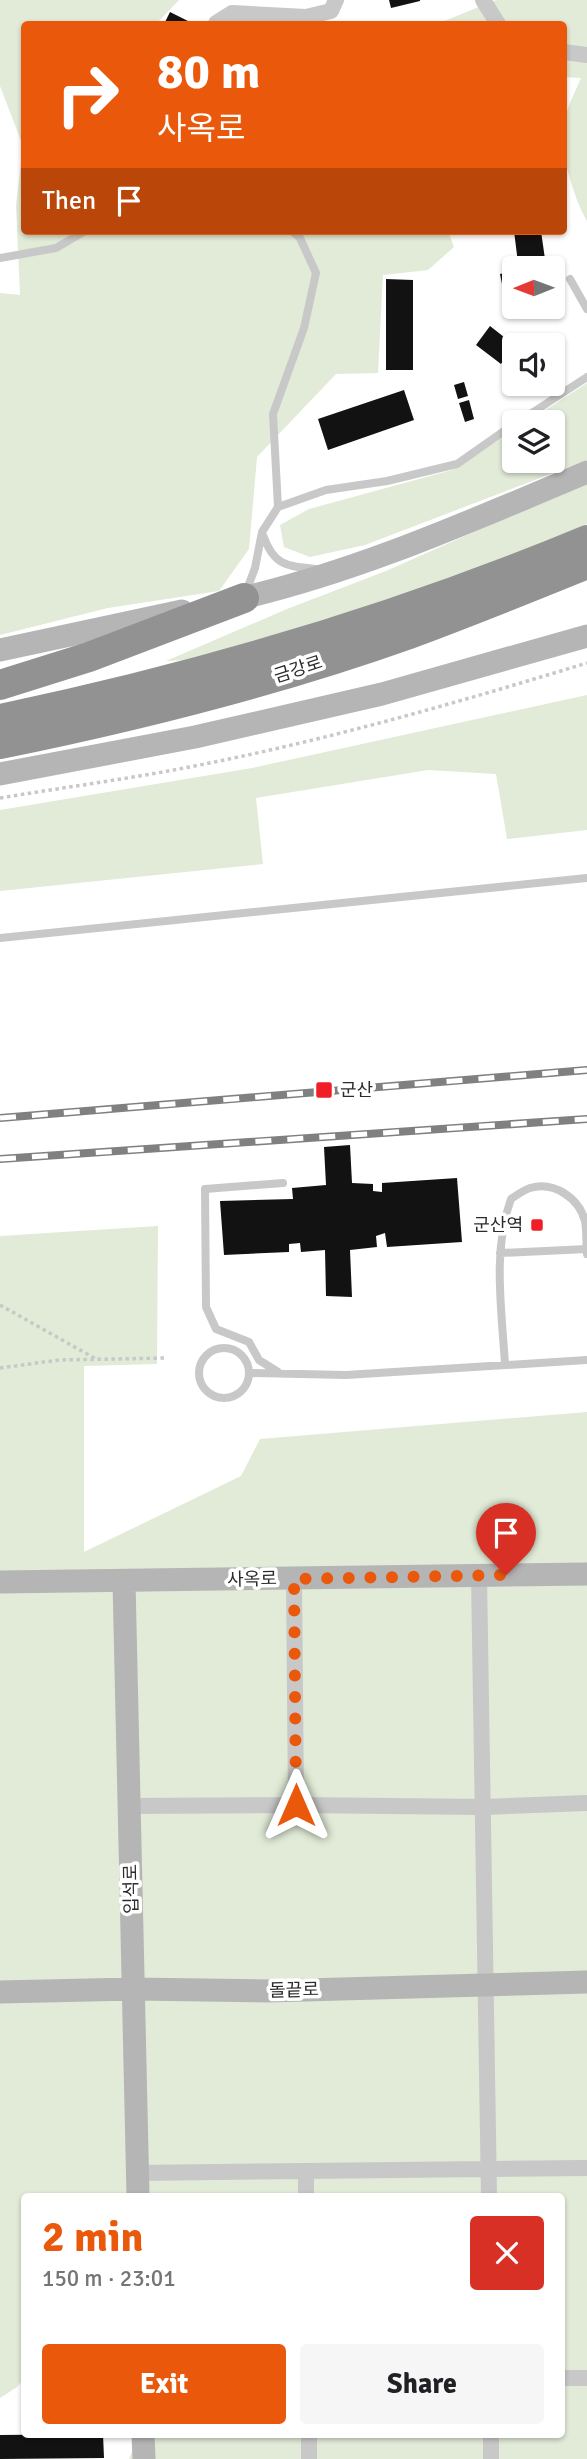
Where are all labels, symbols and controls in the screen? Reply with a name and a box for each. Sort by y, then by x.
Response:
text: 80 m [157,42,260,102]
icon: right [42,49,133,140]
text: 사옥로 [157,109,245,148]
icon: arrive [110,182,148,220]
text: Then [42,185,96,217]
north arrow [502,256,565,318]
map controls [502,256,565,473]
button: sound [502,333,565,396]
button: layers [502,410,565,473]
street label: 금강로 [271,651,325,687]
place label: 군산 [340,1079,373,1101]
marker: 군산 [314,1080,334,1100]
place label: 군산역 [473,1214,523,1236]
marker: 군산역 [529,1217,545,1233]
pin [476,1503,536,1575]
icon: arrive [487,1514,525,1552]
street label: 사옥로 [227,1568,277,1590]
position arrow [259,1768,333,1842]
street label: 입석로 [120,1864,142,1914]
street label: 돌끝로 [269,1979,319,2001]
text: 2 min [42,2212,143,2263]
button: close [470,2216,544,2290]
text: 150 m · 23:01 [42,2264,176,2293]
button: Exit [42,2344,286,2424]
button: Share [300,2344,544,2424]

